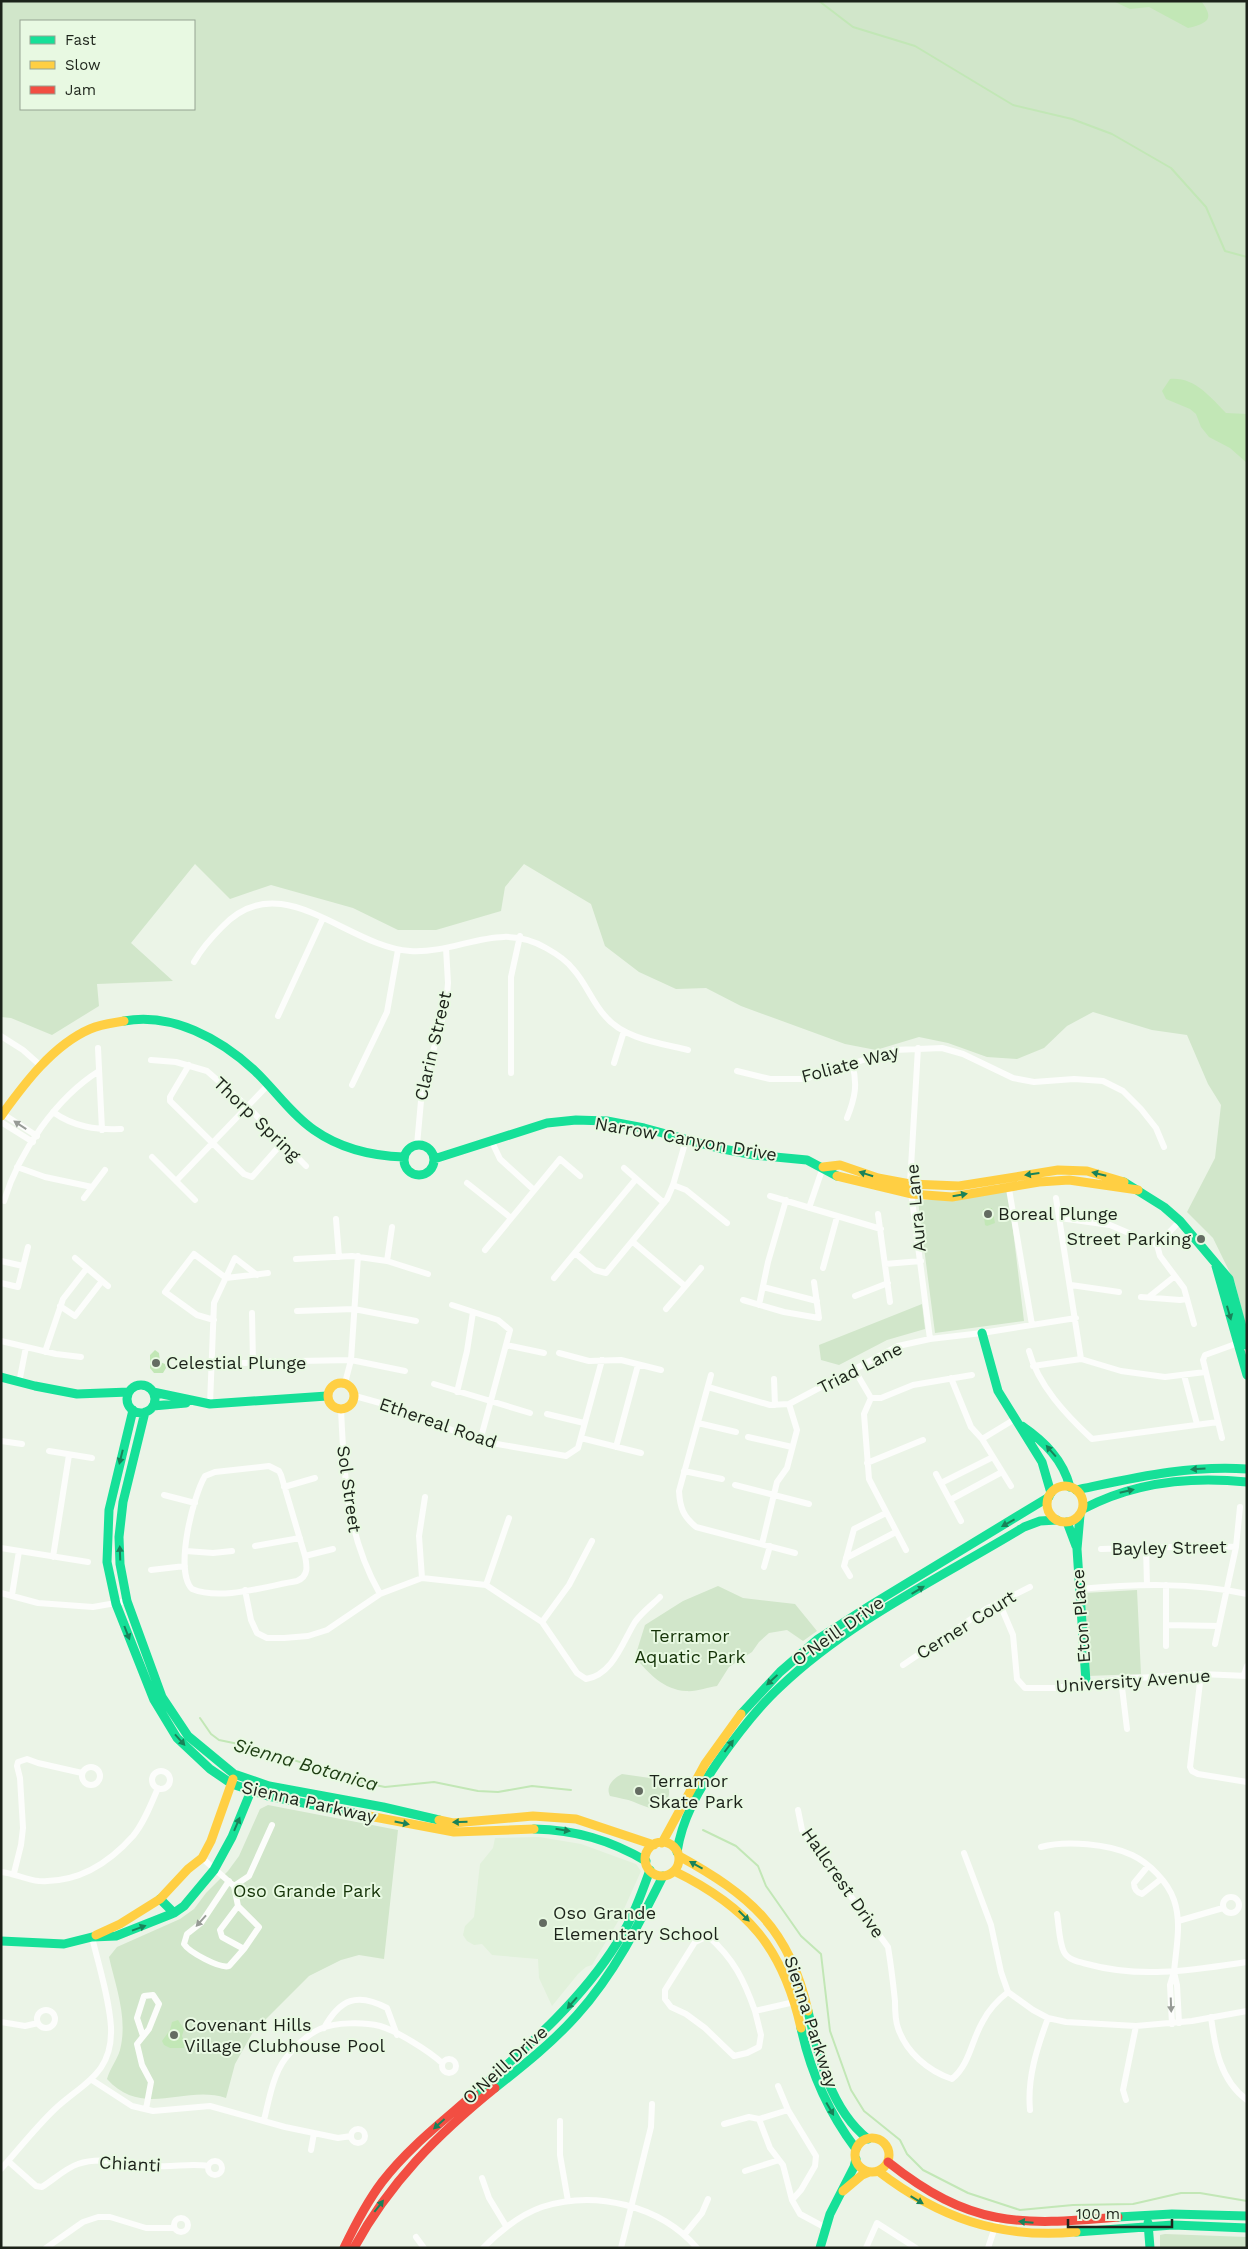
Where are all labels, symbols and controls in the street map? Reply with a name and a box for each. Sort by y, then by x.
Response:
legend [20,20,195,110]
text: Fast [65,31,97,49]
text: Slow [65,56,101,74]
text: Jam [65,81,96,99]
street label: Clarin Street [410,989,455,1103]
street label: Foliate Way [799,1040,902,1087]
street label: Thorp Spring [209,1072,306,1166]
street label: Narrow Canyon Drive [593,1112,779,1165]
one-way arrow [13,1120,27,1130]
street label: Aura Lane [901,1163,930,1253]
one-way arrow [859,1170,874,1177]
one-way arrow [1024,1170,1040,1178]
one-way arrow [1092,1170,1107,1178]
one-way arrow [952,1191,968,1199]
place label: Boreal Plunge [998,1203,1118,1224]
marker: Boreal Plunge [982,1208,994,1220]
place label: Street Parking [1066,1228,1191,1249]
marker: Street Parking [1195,1233,1207,1245]
one-way arrow [1225,1305,1233,1321]
street label: Triad Lane [814,1337,905,1398]
place label: Celestial Plunge [166,1352,306,1373]
marker: Celestial Plunge [150,1357,162,1369]
street label: Ethereal Road [377,1393,500,1452]
street label: Sol Street [333,1444,366,1534]
one-way arrow [1045,1444,1056,1457]
one-way arrow [117,1450,125,1465]
one-way arrow [1190,1465,1206,1473]
one-way arrow [1120,1487,1135,1495]
one-way arrow [1001,1519,1016,1527]
street label: Bayley Street [1111,1536,1227,1559]
one-way arrow [115,1544,123,1560]
street label: Eton Place [1067,1568,1094,1664]
street label: Cerner Court [912,1585,1020,1663]
one-way arrow [912,1586,925,1595]
street label: O'Neill Drive [788,1591,888,1670]
park label: Terramor Aquatic Park [634,1625,746,1667]
one-way arrow [124,1626,132,1640]
street label: University Avenue [1055,1665,1211,1696]
one-way arrow [766,1674,778,1686]
water label: Sienna Botanica [231,1733,381,1796]
one-way arrow [174,1734,186,1746]
one-way arrow [723,1740,734,1753]
place label: Terramor Skate Park [649,1770,743,1812]
street label: Sienna Parkway [240,1776,379,1827]
marker: Terramor Skate Park [633,1785,645,1797]
one-way arrow [234,1817,242,1831]
one-way arrow [452,1819,468,1827]
one-way arrow [394,1820,410,1828]
street label: Hallcrest Drive [798,1824,889,1942]
one-way arrow [556,1826,572,1834]
one-way arrow [689,1861,704,1869]
park label: Oso Grande Park [233,1880,381,1901]
place label: Oso Grande Elementary School [553,1902,719,1944]
one-way arrow [738,1910,750,1922]
one-way arrow [195,1915,207,1927]
marker: Oso Grande Elementary School [537,1917,549,1929]
one-way arrow [132,1924,147,1932]
street label: Sienna Parkway [780,1953,843,2091]
one-way arrow [566,1996,578,2008]
one-way arrow [1168,1997,1176,2013]
place label: Covenant Hills Village Clubhouse Pool [184,2014,385,2056]
street label: O'Neill Drive [458,2021,552,2108]
marker: Covenant Hills Village Clubhouse Pool [168,2029,180,2041]
one-way arrow [826,2103,835,2116]
one-way arrow [434,2118,446,2130]
street label: Chianti [99,2151,161,2176]
one-way arrow [911,2195,924,2204]
scale bar [1068,2196,1172,2228]
one-way arrow [373,2200,384,2213]
text: 100 m [1076,2205,1120,2223]
one-way arrow [1018,2218,1034,2226]

